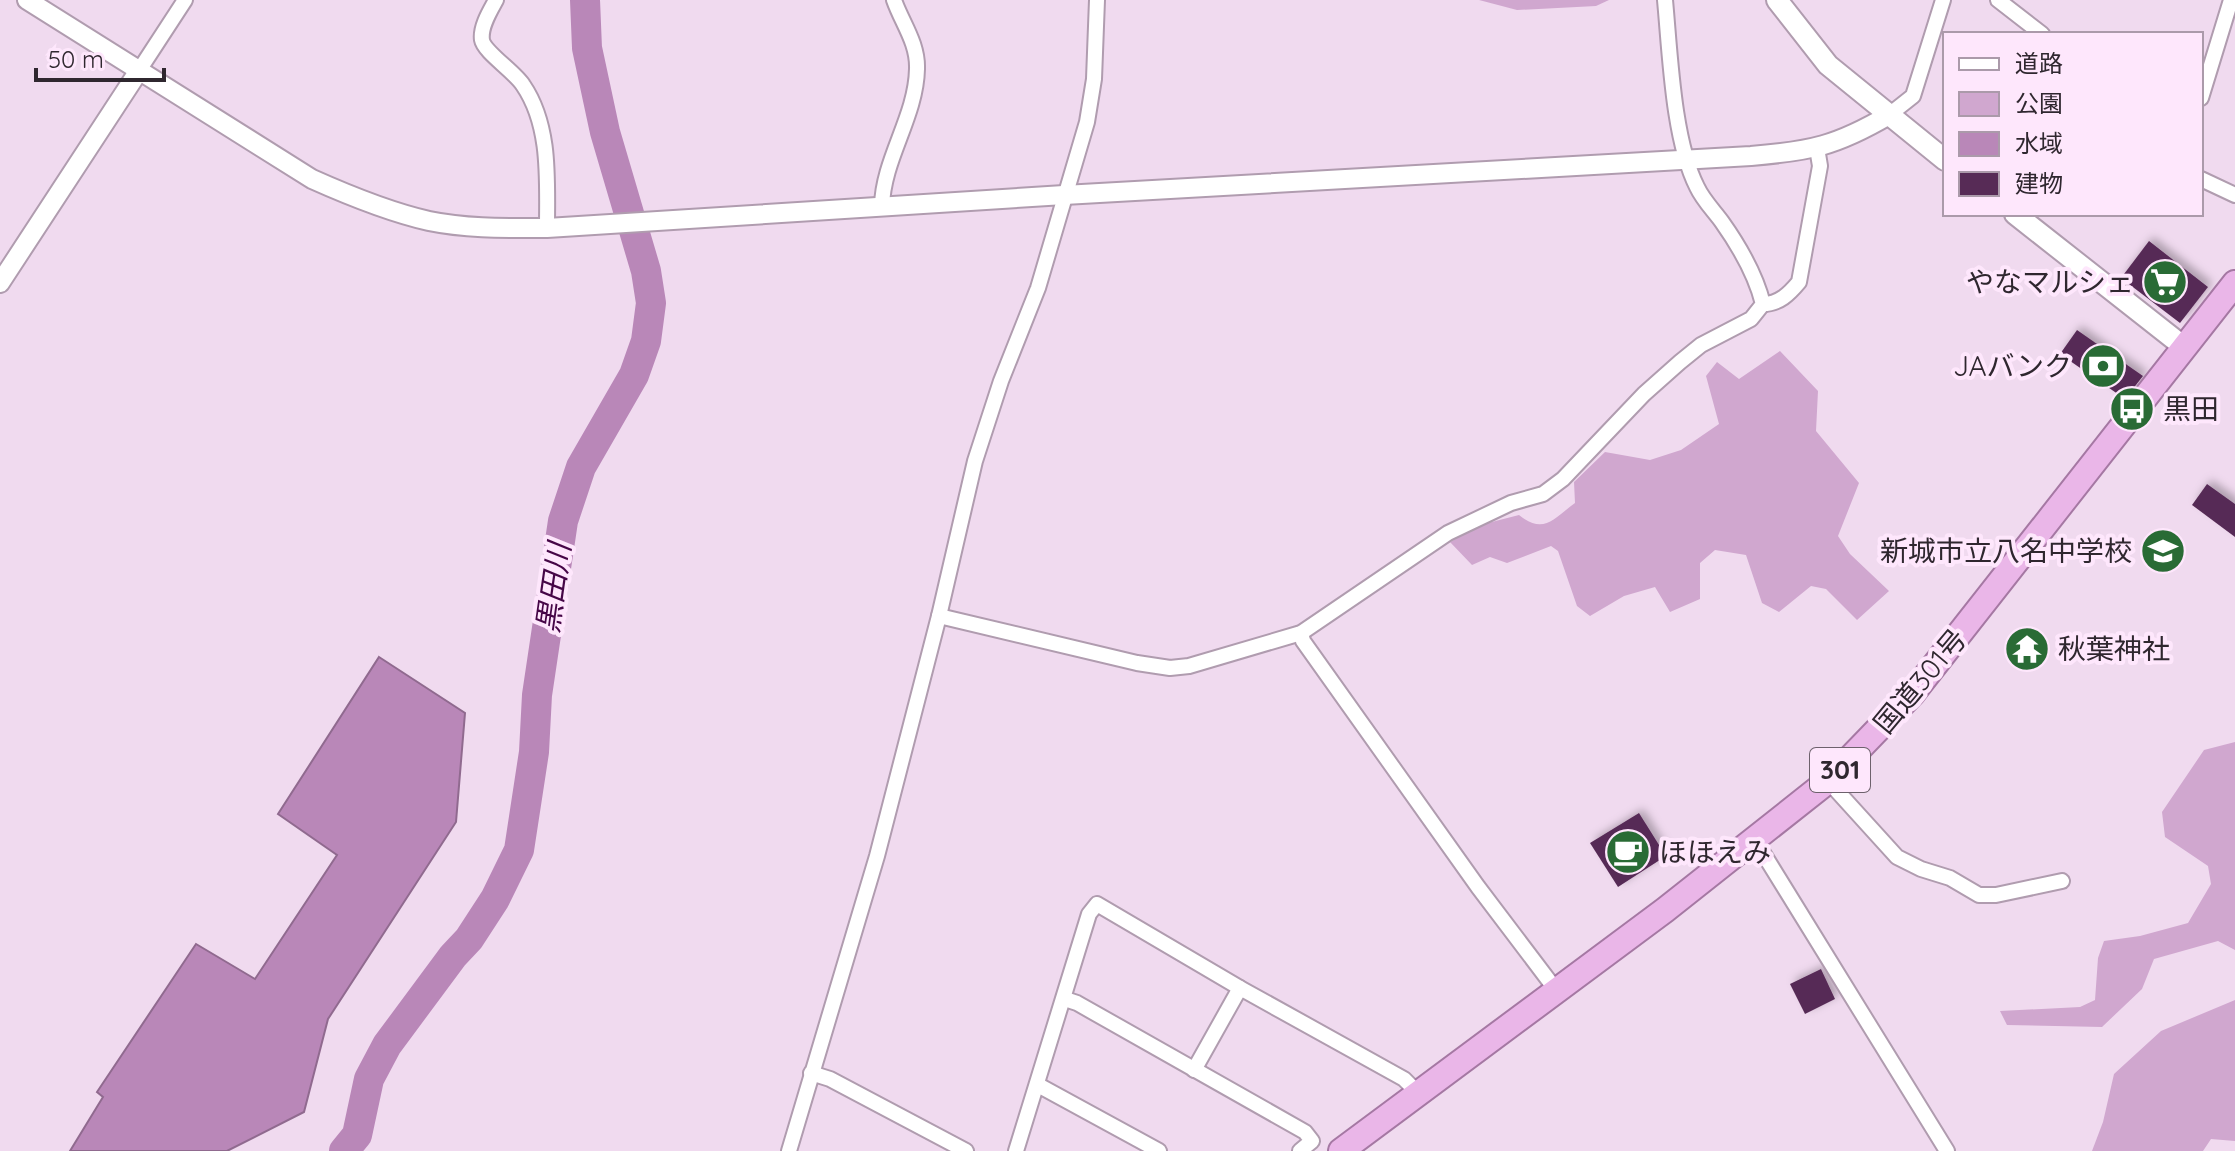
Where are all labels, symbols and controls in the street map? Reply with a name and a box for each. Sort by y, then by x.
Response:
scale bar [36,32,164,82]
legend [1943,32,2203,216]
text: 50 m [48,44,104,74]
text: 道路 [2015,48,2063,78]
text: 公園 [2015,88,2063,118]
text: 水域 [2015,128,2063,158]
text: 建物 [2015,168,2063,198]
supermarket icon: やなマルシェ [2141,258,2189,306]
place label: やなマルシェ [1966,264,2134,299]
bank icon: JAバンク [2079,342,2127,390]
place label: JAバンク [1953,348,2072,383]
bus stop icon: 黒田 [2108,385,2156,433]
place label: 黒田 [2163,391,2219,426]
school or university icon: 新城市立八名中学校 [2139,527,2187,575]
place label: 新城市立八名中学校 [1880,533,2132,568]
water label: 黒田川 [528,538,579,635]
street label: 国道301号 [1866,621,1973,740]
temple icon: 秋葉神社 [2003,625,2051,673]
place label: 秋葉神社 [2058,631,2170,666]
road number: 301 [1810,748,1870,792]
cafe icon: ほほえみ [1604,828,1652,876]
place label: ほほえみ [1659,834,1771,869]

